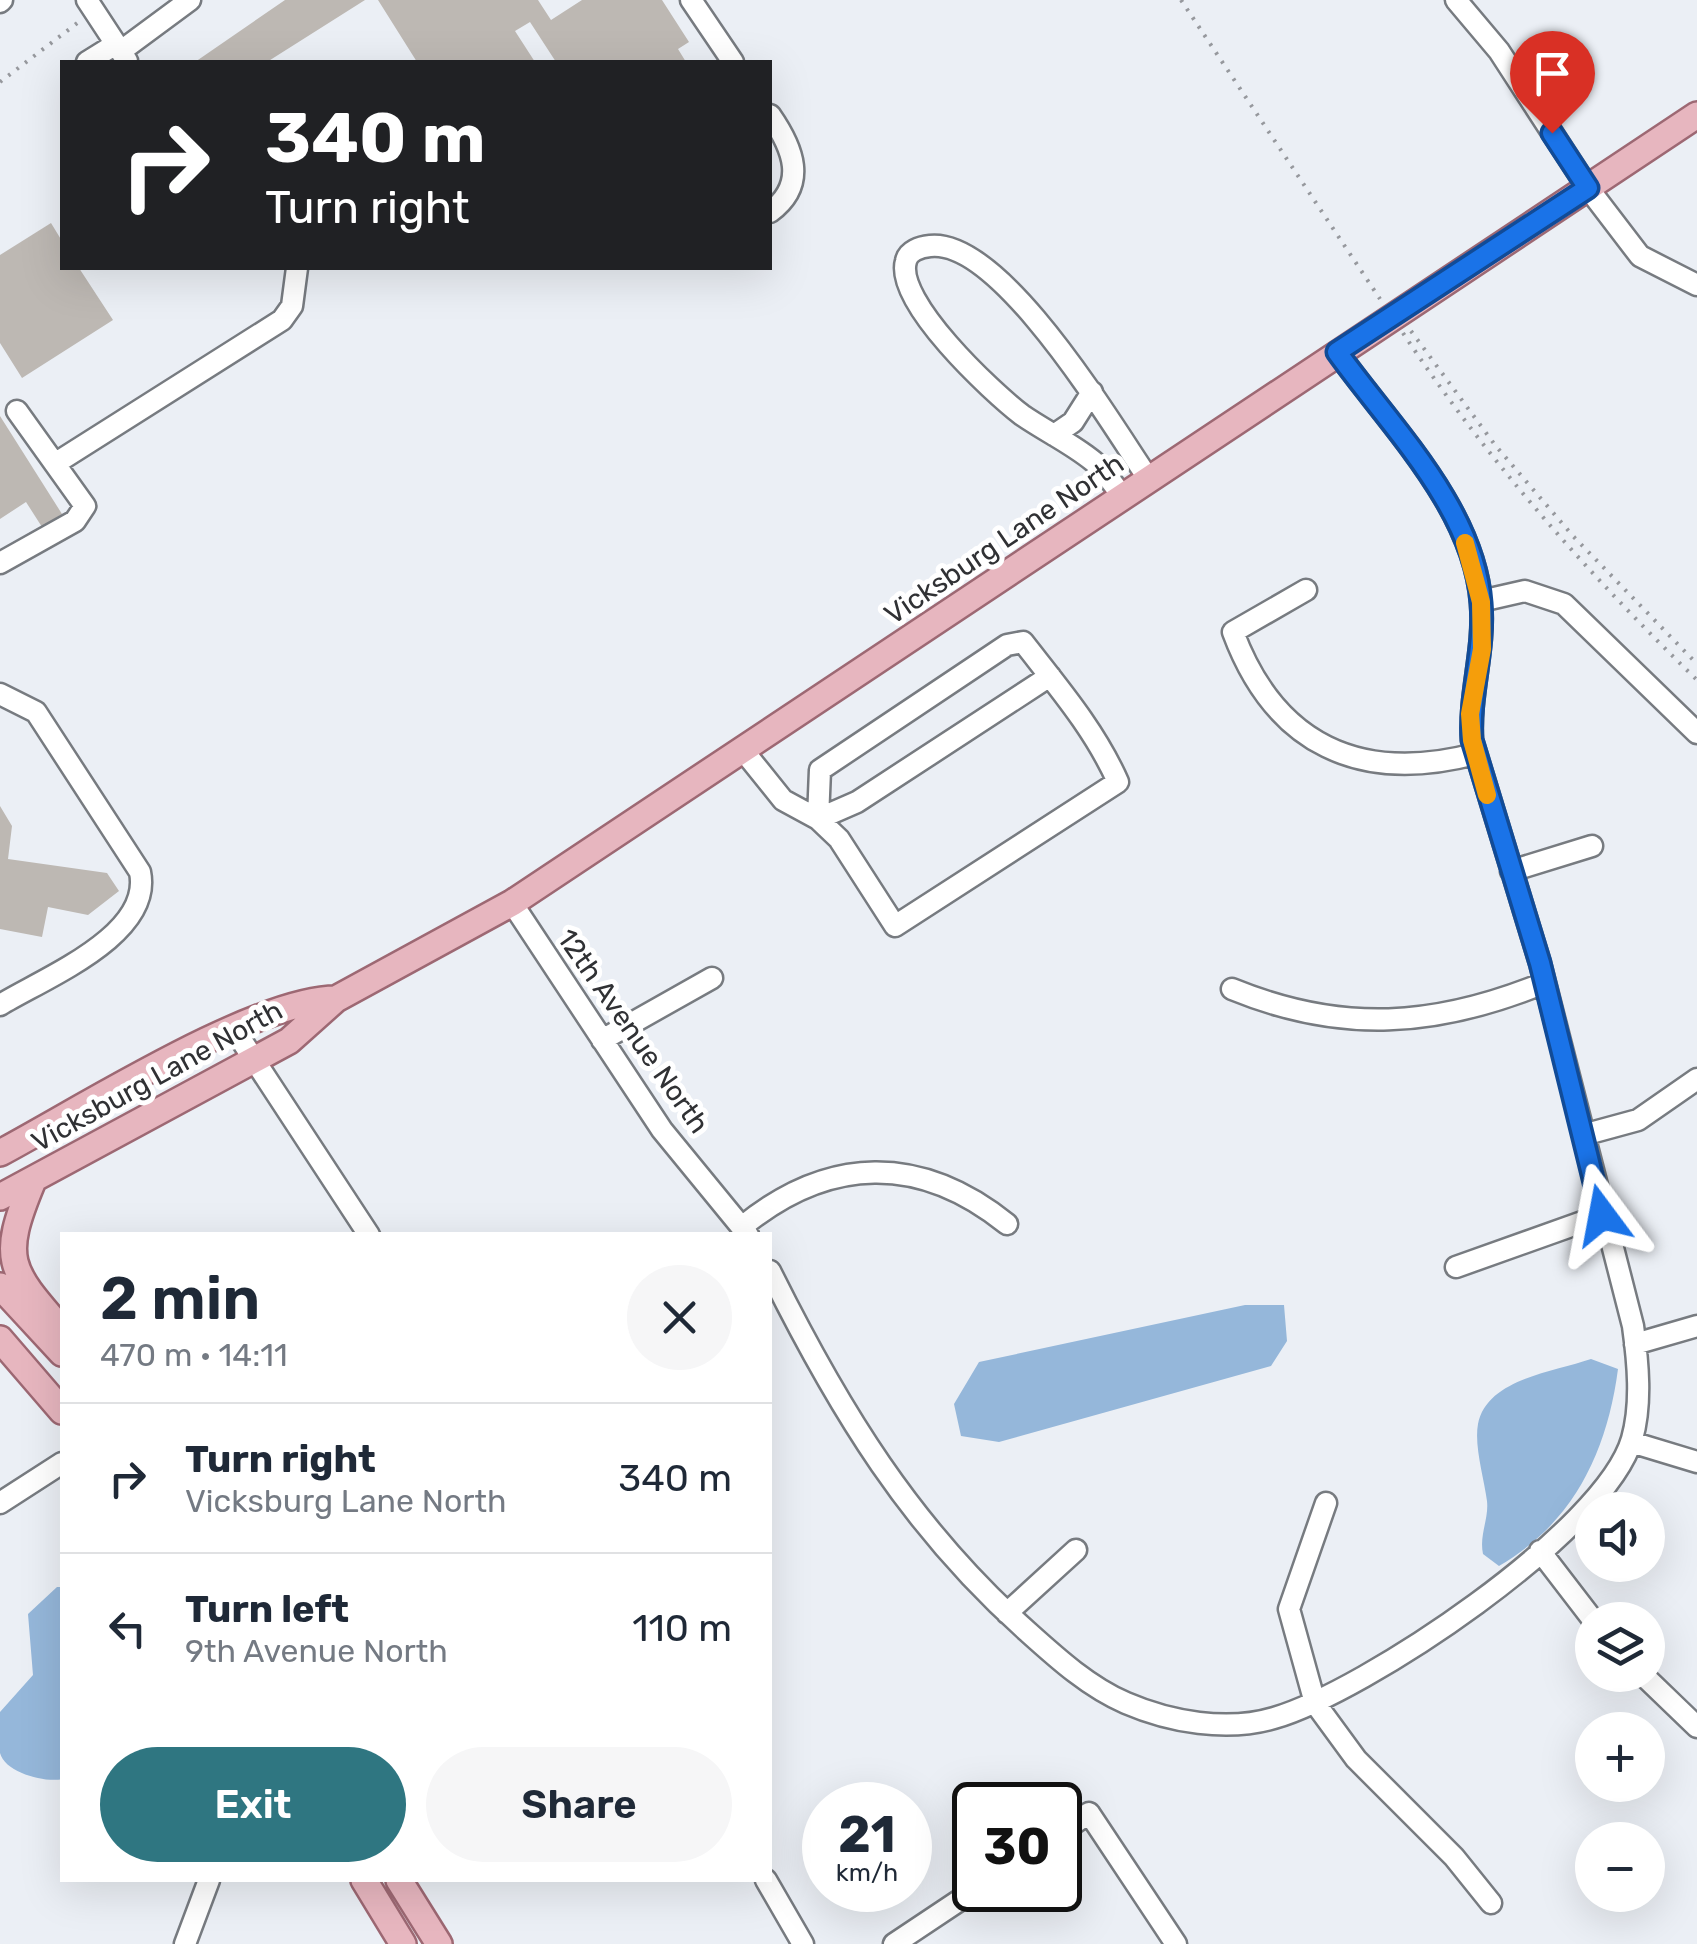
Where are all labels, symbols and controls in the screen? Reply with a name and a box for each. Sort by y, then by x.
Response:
pin [1510,31,1595,134]
icon: arrive [1525,46,1580,101]
text: 340 m [265,97,486,180]
icon: right [100,100,230,230]
text: Turn right [265,181,469,234]
street label: Vicksburg Lane North [878,447,1130,631]
street label: 12th Avenue North [550,923,716,1139]
street label: Vicksburg Lane North [26,993,288,1159]
position arrow [1550,1163,1654,1267]
text: 2 min [100,1263,260,1334]
button: close [627,1265,732,1370]
text: 470 m · 14:11 [100,1336,288,1374]
text: Turn right [185,1436,376,1482]
icon: right [100,1451,155,1506]
text: 340 m [618,1455,732,1501]
text: Vicksburg Lane North [185,1482,506,1520]
map controls [1575,1492,1665,1912]
button: sound [1575,1492,1665,1582]
text: Turn left [185,1586,349,1632]
icon: left [100,1601,155,1656]
button: layers [1575,1602,1665,1692]
text: 110 m [632,1605,732,1651]
text: 9th Avenue North [185,1632,448,1670]
button: + [1575,1712,1665,1802]
button: Exit [100,1747,406,1862]
button: Share [426,1747,732,1862]
speed limit sign: 30 [952,1782,1082,1912]
text: 21 [838,1805,896,1865]
button: − [1575,1822,1665,1912]
text: km/h [836,1858,898,1887]

